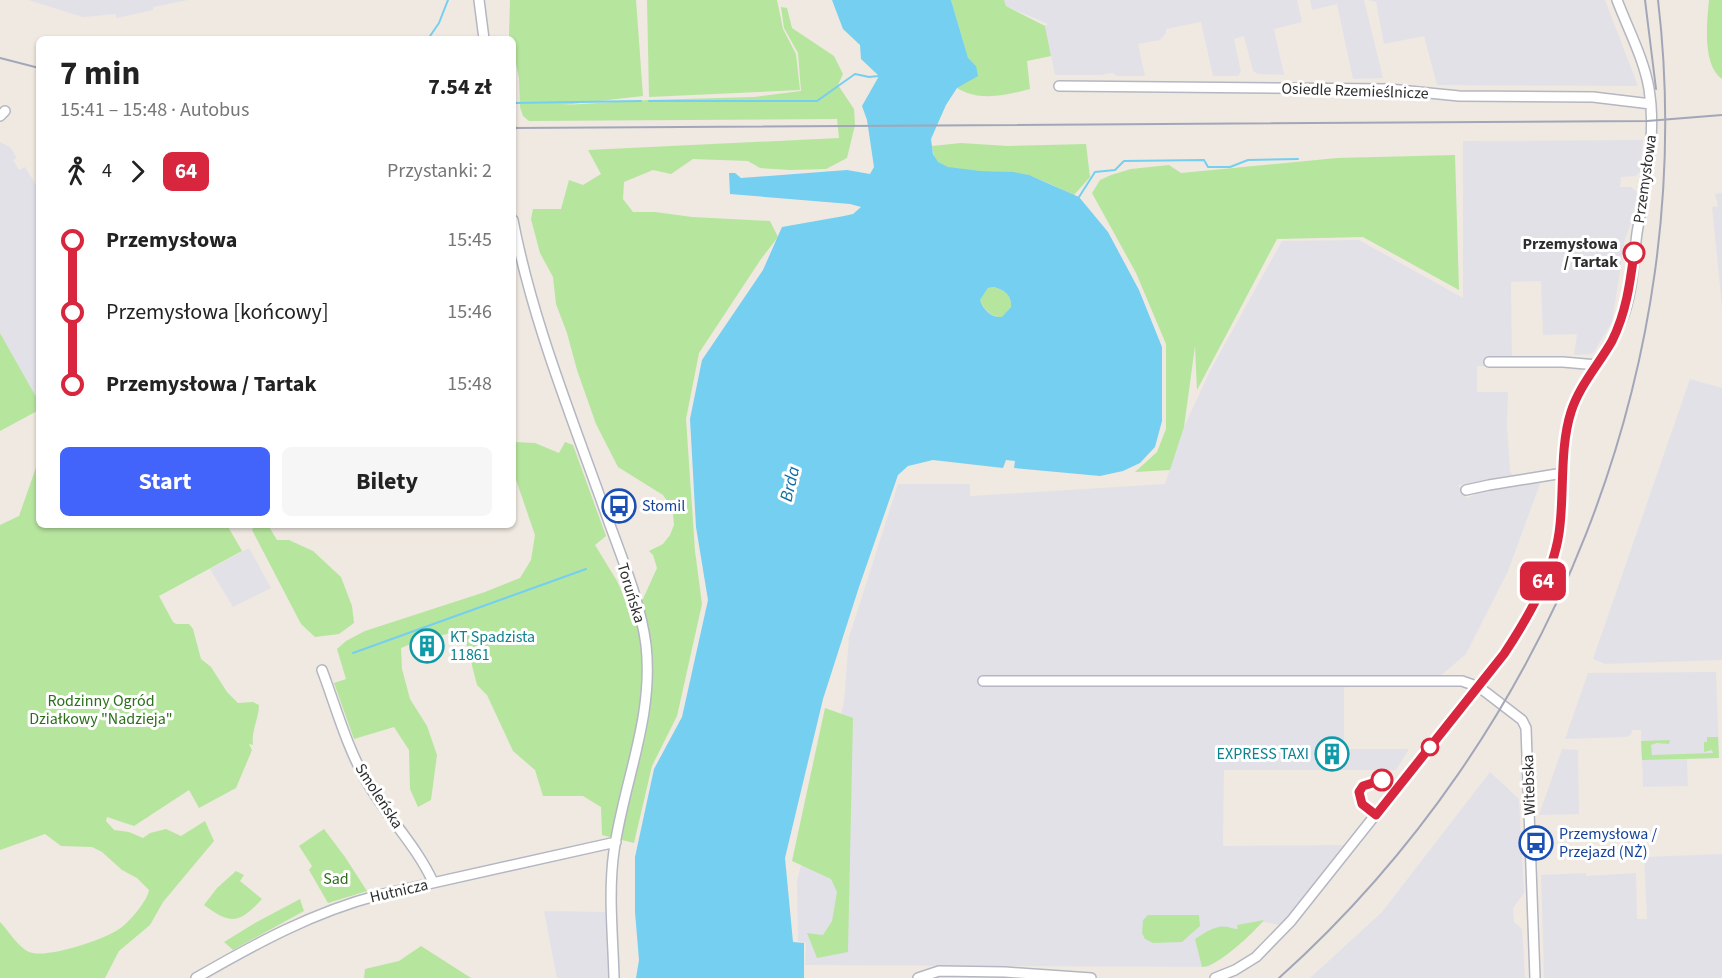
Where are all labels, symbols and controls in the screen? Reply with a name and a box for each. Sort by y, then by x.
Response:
text: 7 min [60,50,140,97]
text: 7.54 zł [428,71,492,103]
street label: Osiedle Rzemieślnicze [1281,77,1429,105]
text: 15:41 – 15:48 · Autobus [60,96,249,124]
street label: Przemysłowa [1628,133,1662,225]
icon: walk [60,155,93,188]
icon: forward [121,155,154,188]
text: 64 [175,156,197,186]
text: 4 [102,157,112,185]
text: Przystanki: 2 [387,157,492,185]
text: Przemysłowa [106,224,237,256]
text: 15:45 [447,226,492,254]
place label: Przemysłowa / Tartak [1522,233,1618,273]
marker: Przemysłowa / Tartak [1623,242,1645,264]
text: Przemysłowa [końcowy] [106,296,329,328]
text: 15:46 [447,298,492,326]
text: Przemysłowa / Tartak [106,368,317,400]
text: 15:48 [447,370,492,398]
button: Start [60,447,270,516]
button: Bilety [282,447,492,516]
water label: Brda [774,464,806,504]
bus stop icon: Stomil [601,488,637,524]
place label: Stomil [642,495,685,517]
street label: Toruńska [611,560,651,626]
line badge: 64 [1516,562,1570,600]
text: 64 [1532,566,1554,596]
place label: KT Spadzista 11861 [450,626,535,666]
building icon: KT Spadzista 11861 [409,628,445,664]
park label: Rodzinny Ogród Działkowy "Nadzieja" [29,690,173,730]
building icon: EXPRESS TAXI [1314,736,1350,772]
unlabelled marker [1421,738,1439,756]
place label: EXPRESS TAXI [1217,743,1309,765]
street label: Witebska [1517,754,1541,816]
street label: Smoleńska [350,759,408,833]
unlabelled marker [1371,769,1393,791]
place label: Przemysłowa / Przejazd (NŻ) [1559,823,1658,863]
bus stop icon: Przemysłowa / Przejazd (NŻ) [1518,825,1554,861]
park label: Sad [323,868,349,890]
street label: Hutnicza [368,874,430,908]

